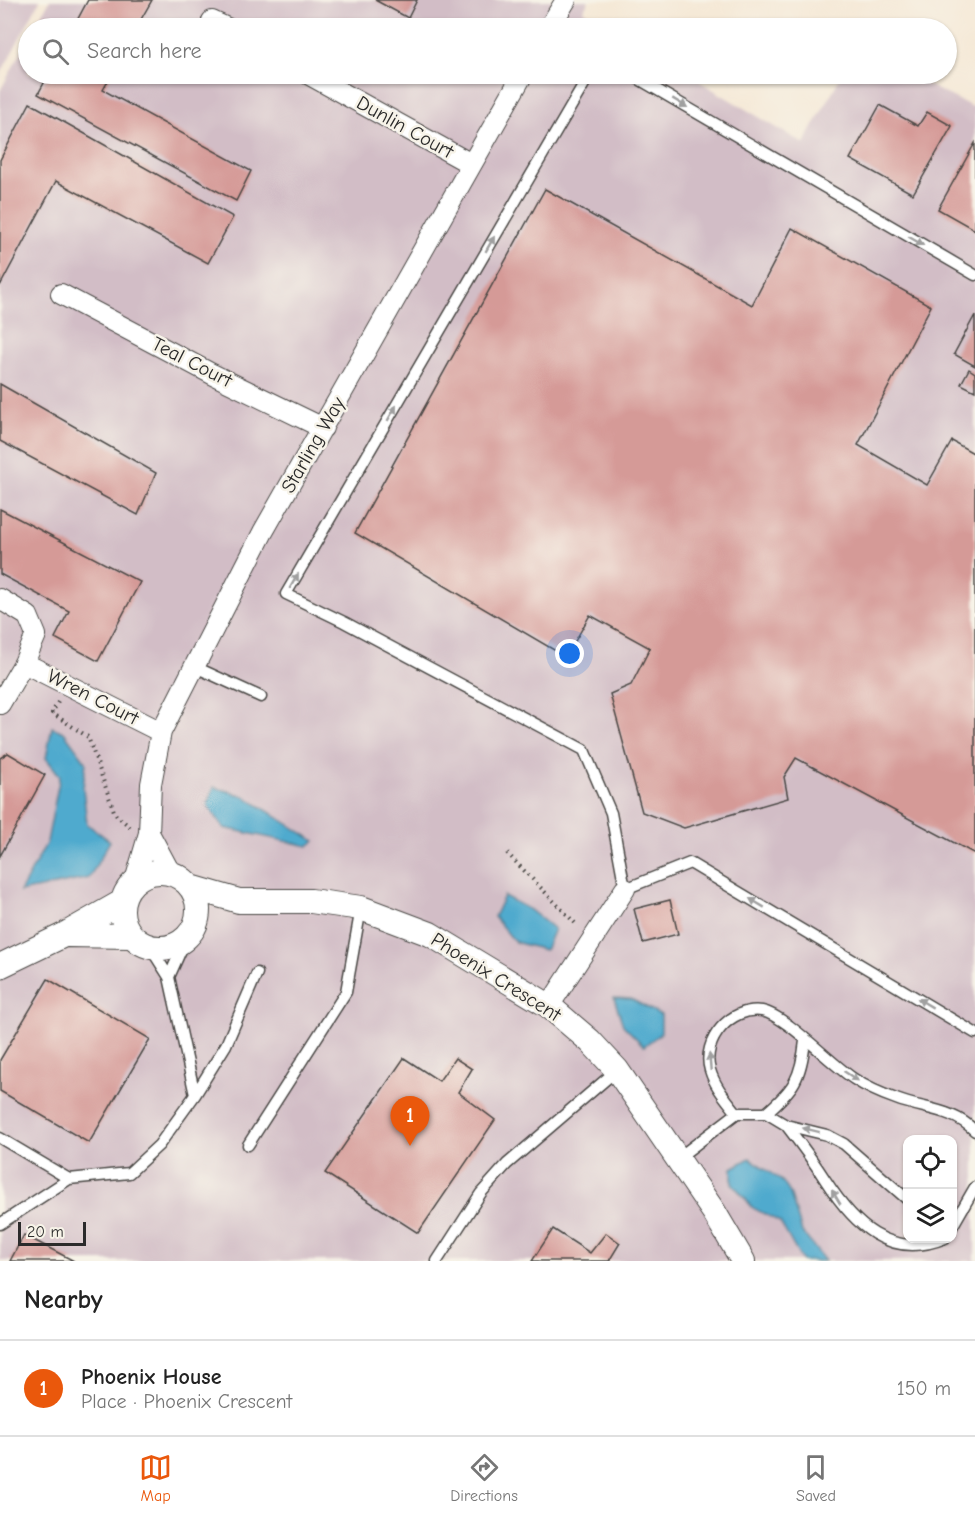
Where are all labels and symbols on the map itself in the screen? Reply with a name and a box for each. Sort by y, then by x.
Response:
street label: Dunlin Court [353,91,459,164]
one-way arrow [672,98,689,108]
one-way arrow [485,236,496,252]
one-way arrow [908,236,924,247]
street label: Teal Court [148,332,237,393]
street label: Starling Way [276,393,350,497]
one-way arrow [387,404,397,421]
one-way arrow [288,573,299,589]
your location [555,639,584,668]
street label: Wren Court [43,664,144,730]
one-way arrow [749,897,765,908]
street label: Phoenix Crescent [427,928,566,1027]
one-way arrow [917,997,933,1008]
one-way arrow [705,1053,715,1072]
one-way arrow [843,1070,859,1082]
pin: 1 [390,1096,430,1146]
one-way arrow [801,1125,820,1135]
one-way arrow [830,1189,841,1205]
scale bar [18,1219,86,1246]

